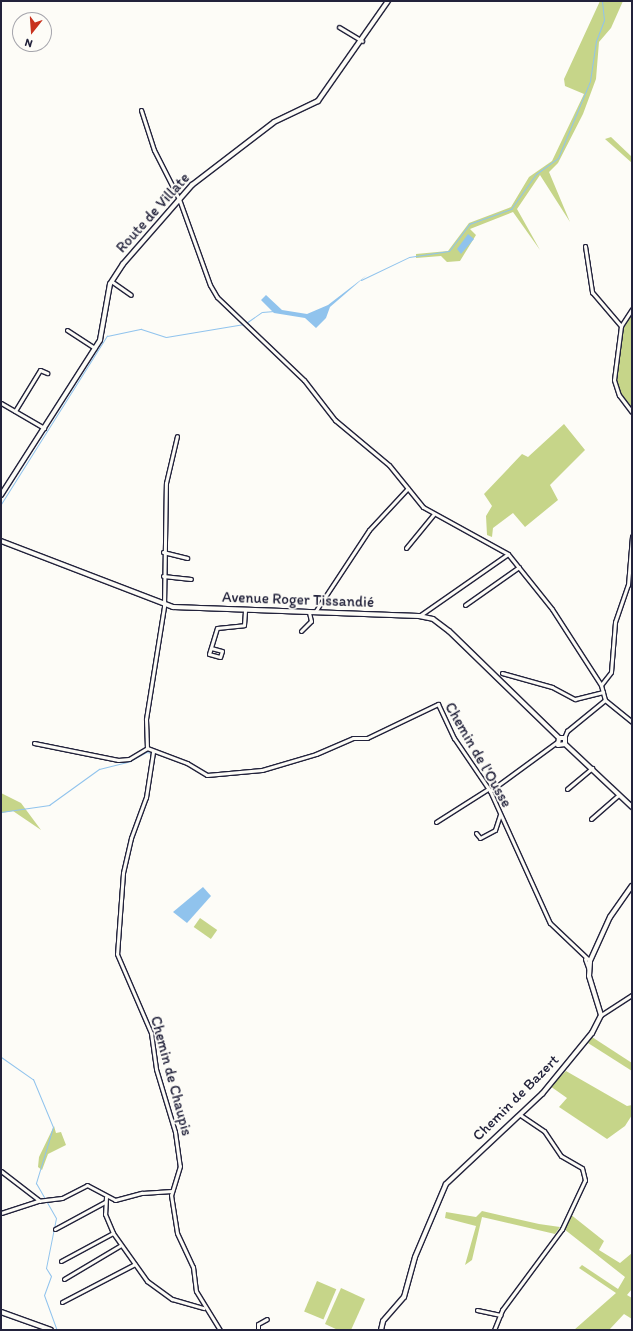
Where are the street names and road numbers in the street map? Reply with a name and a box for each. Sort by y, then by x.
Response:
street label: Route de Villate [112,169,194,257]
street label: Avenue Roger Tissandié [222,588,374,612]
street label: Chemin de l'Ousse [441,699,515,811]
street label: Chemin de Chaupis [146,1014,196,1138]
street label: Chemin de Bazert [469,1051,563,1145]

